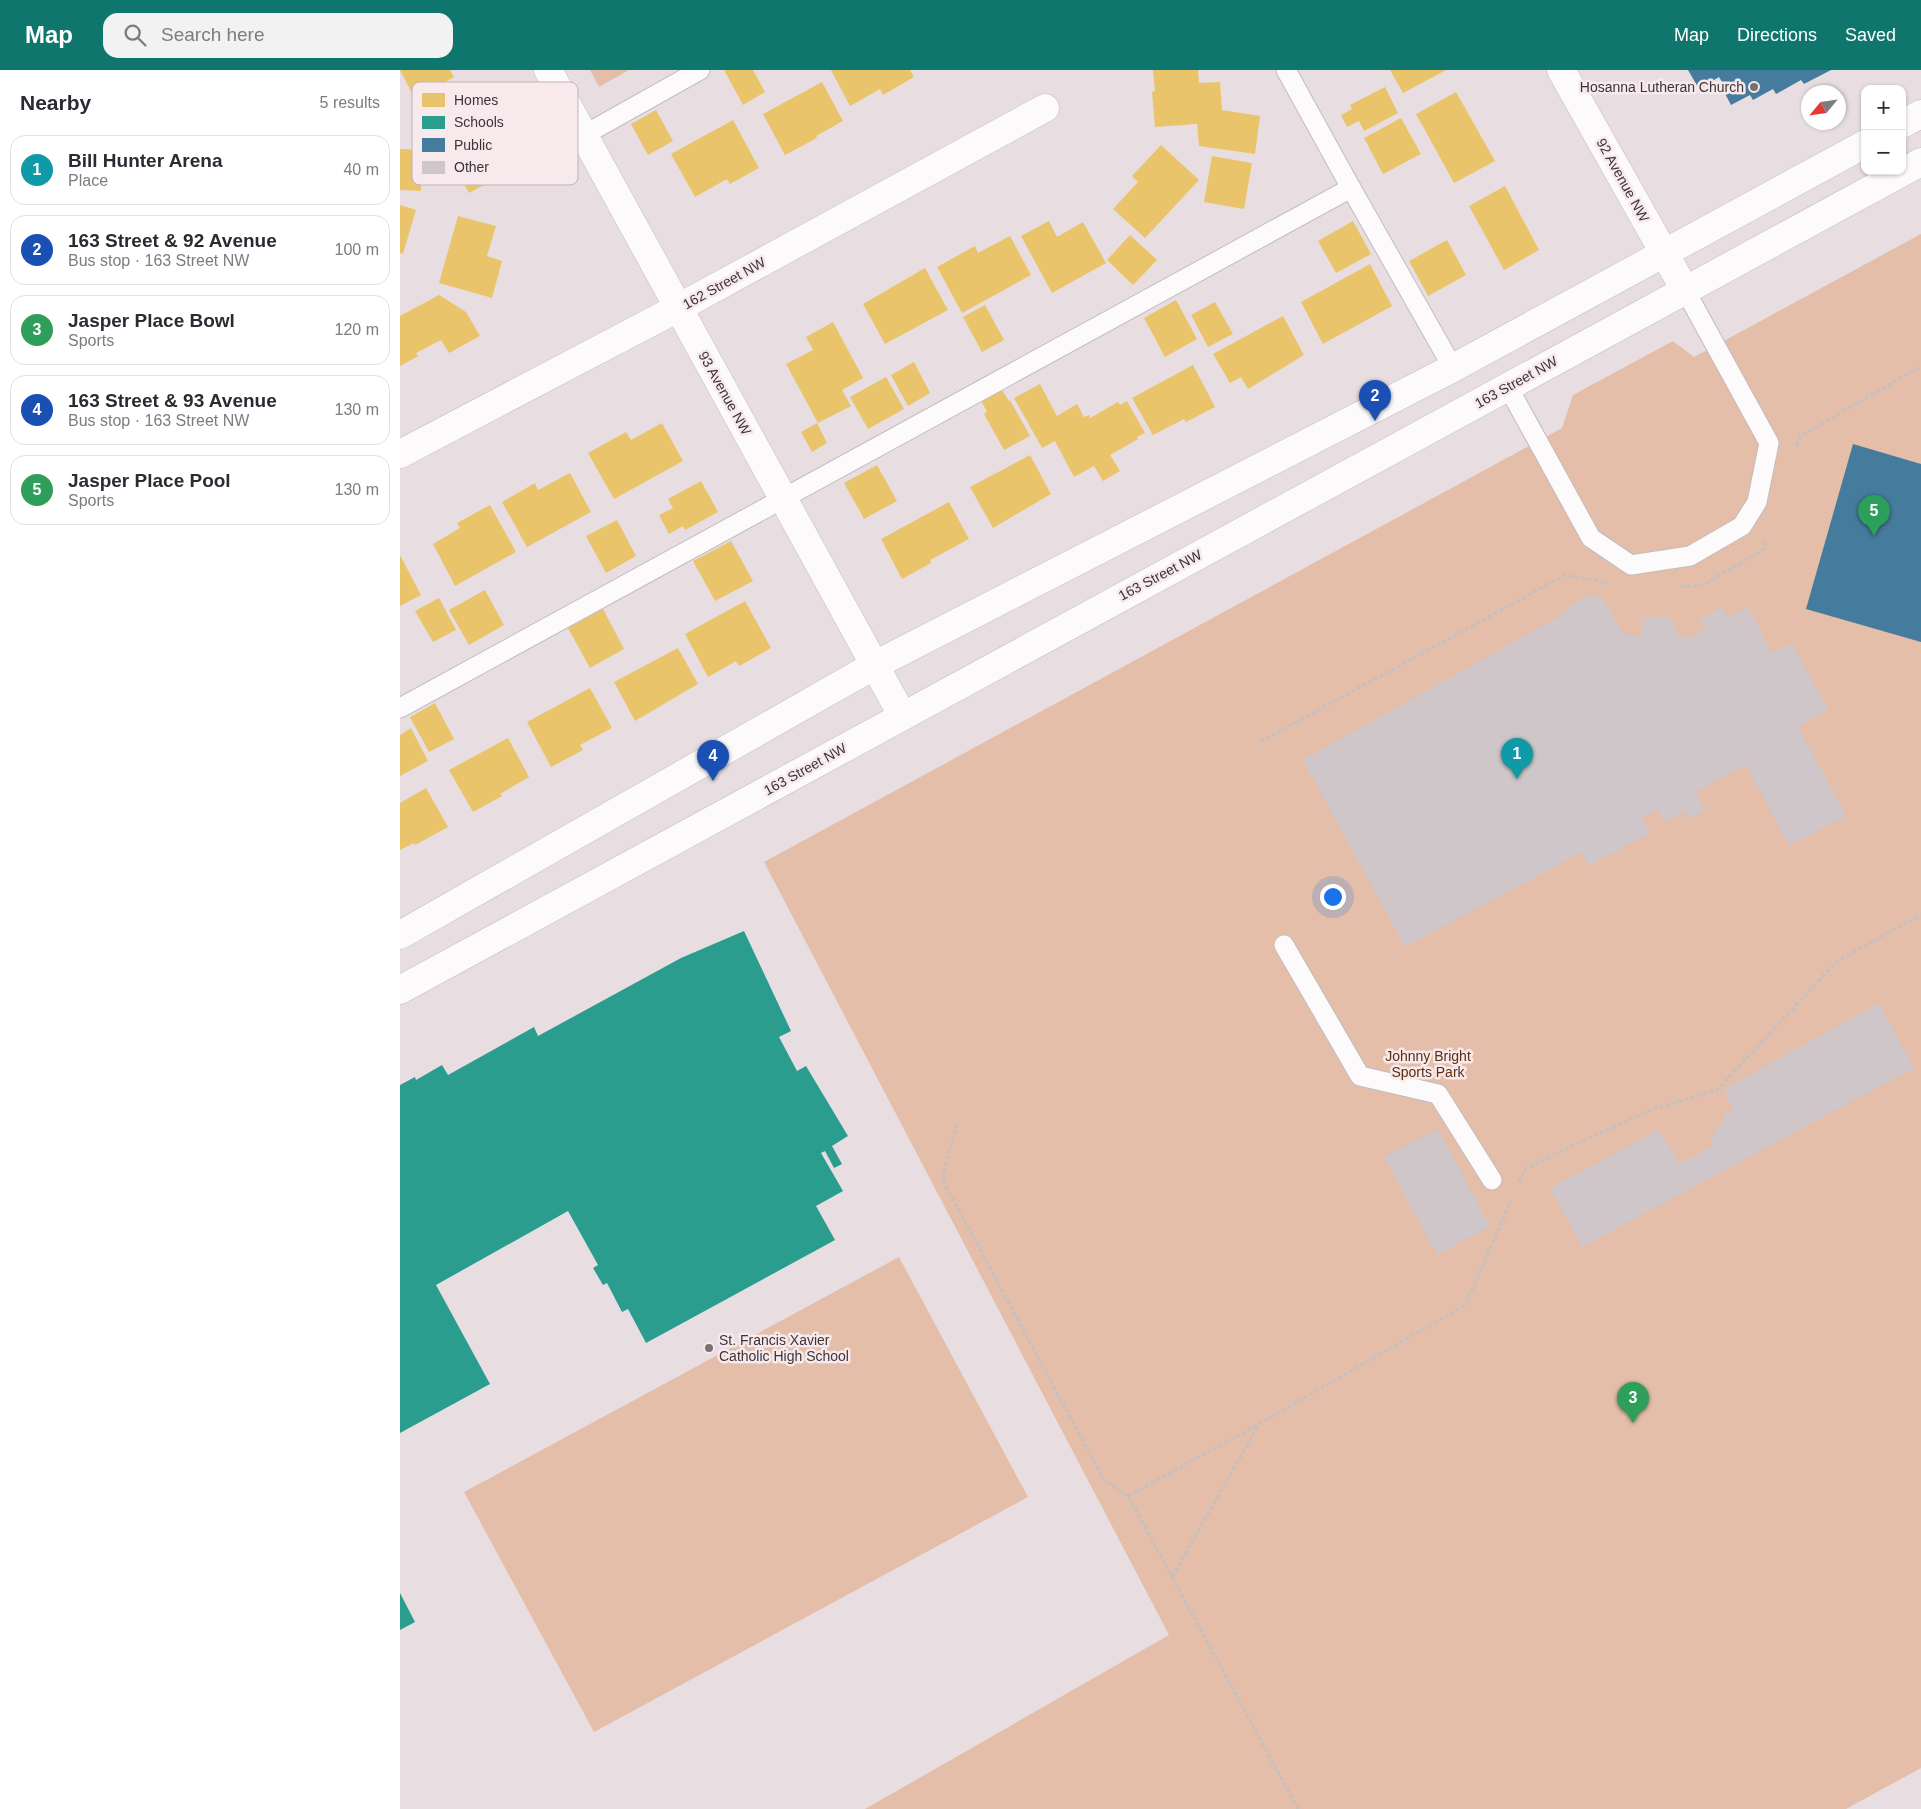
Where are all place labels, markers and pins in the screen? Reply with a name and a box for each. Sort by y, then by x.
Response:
place label: Hosanna Lutheran Church [1580,79,1744,95]
marker: Hosanna Lutheran Church [1748,81,1760,93]
pin: 2 [1359,380,1391,421]
pin: 5 [1858,495,1890,536]
pin: 1 [1501,738,1533,779]
pin: 4 [697,740,729,781]
place label: St. Francis Xavier Catholic High School [719,1332,849,1364]
marker: St. Francis Xavier Catholic High School [703,1342,715,1354]
pin: 3 [1617,1382,1649,1423]

